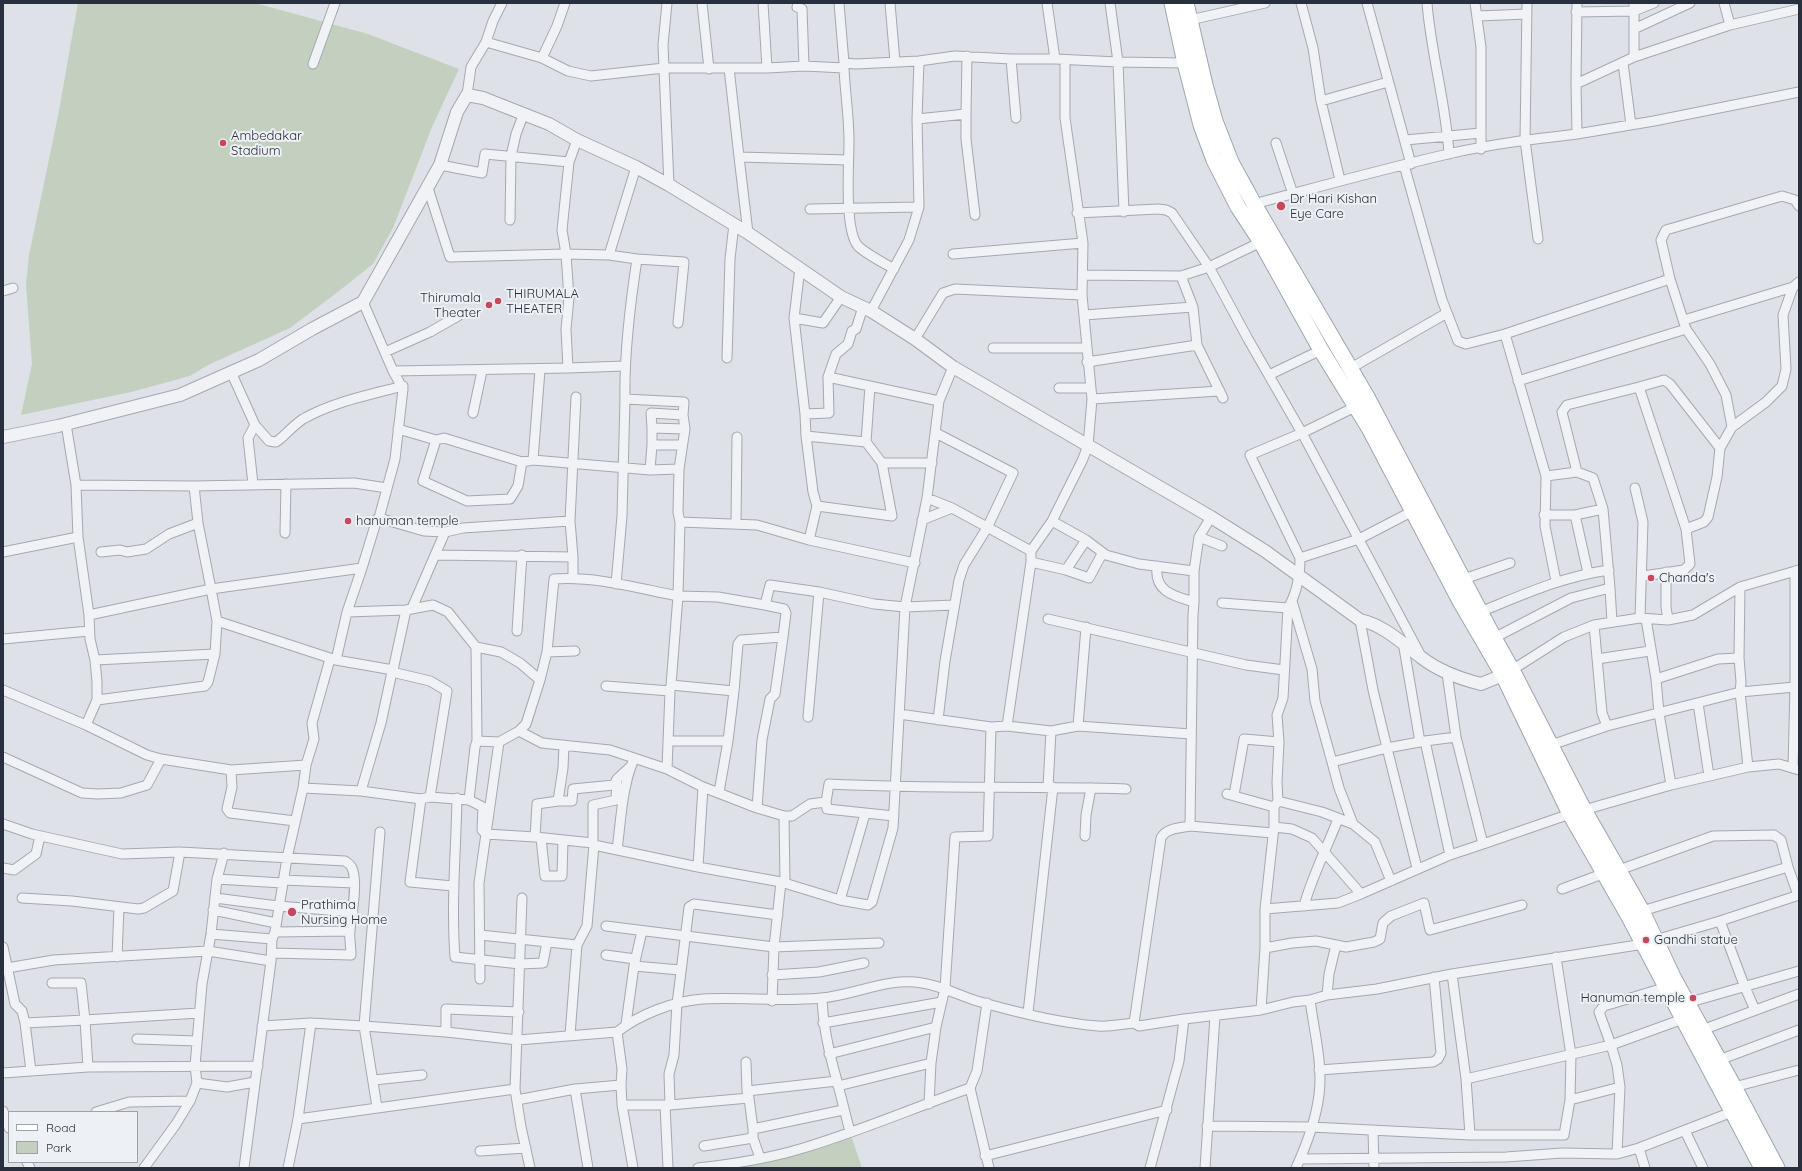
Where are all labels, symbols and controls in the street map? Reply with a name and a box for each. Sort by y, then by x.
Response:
place label: Ambedakar Stadium [231,128,302,159]
marker: Ambedakar Stadium [218,138,228,148]
place label: Dr Hari Kishan Eye Care [1290,191,1377,222]
marker: Dr Hari Kishan Eye Care [1275,200,1287,212]
place label: THIRUMALA THEATER [506,286,579,317]
place label: Thirumala Theater [420,290,481,321]
marker: THIRUMALA THEATER [493,296,503,306]
marker: Thirumala Theater [484,300,494,310]
place label: hanuman temple [356,513,459,529]
marker: hanuman temple [343,516,353,526]
place label: Chanda's [1659,570,1715,586]
marker: Chanda's [1646,573,1656,583]
place label: Prathima Nursing Home [301,897,387,928]
marker: Prathima Nursing Home [286,906,298,918]
place label: Gandhi statue [1654,932,1738,948]
marker: Gandhi statue [1641,935,1651,945]
place label: Hanuman temple [1580,990,1685,1006]
marker: Hanuman temple [1688,993,1698,1003]
legend [8,1111,138,1163]
text: Road [46,1120,76,1135]
text: Park [46,1140,71,1155]

